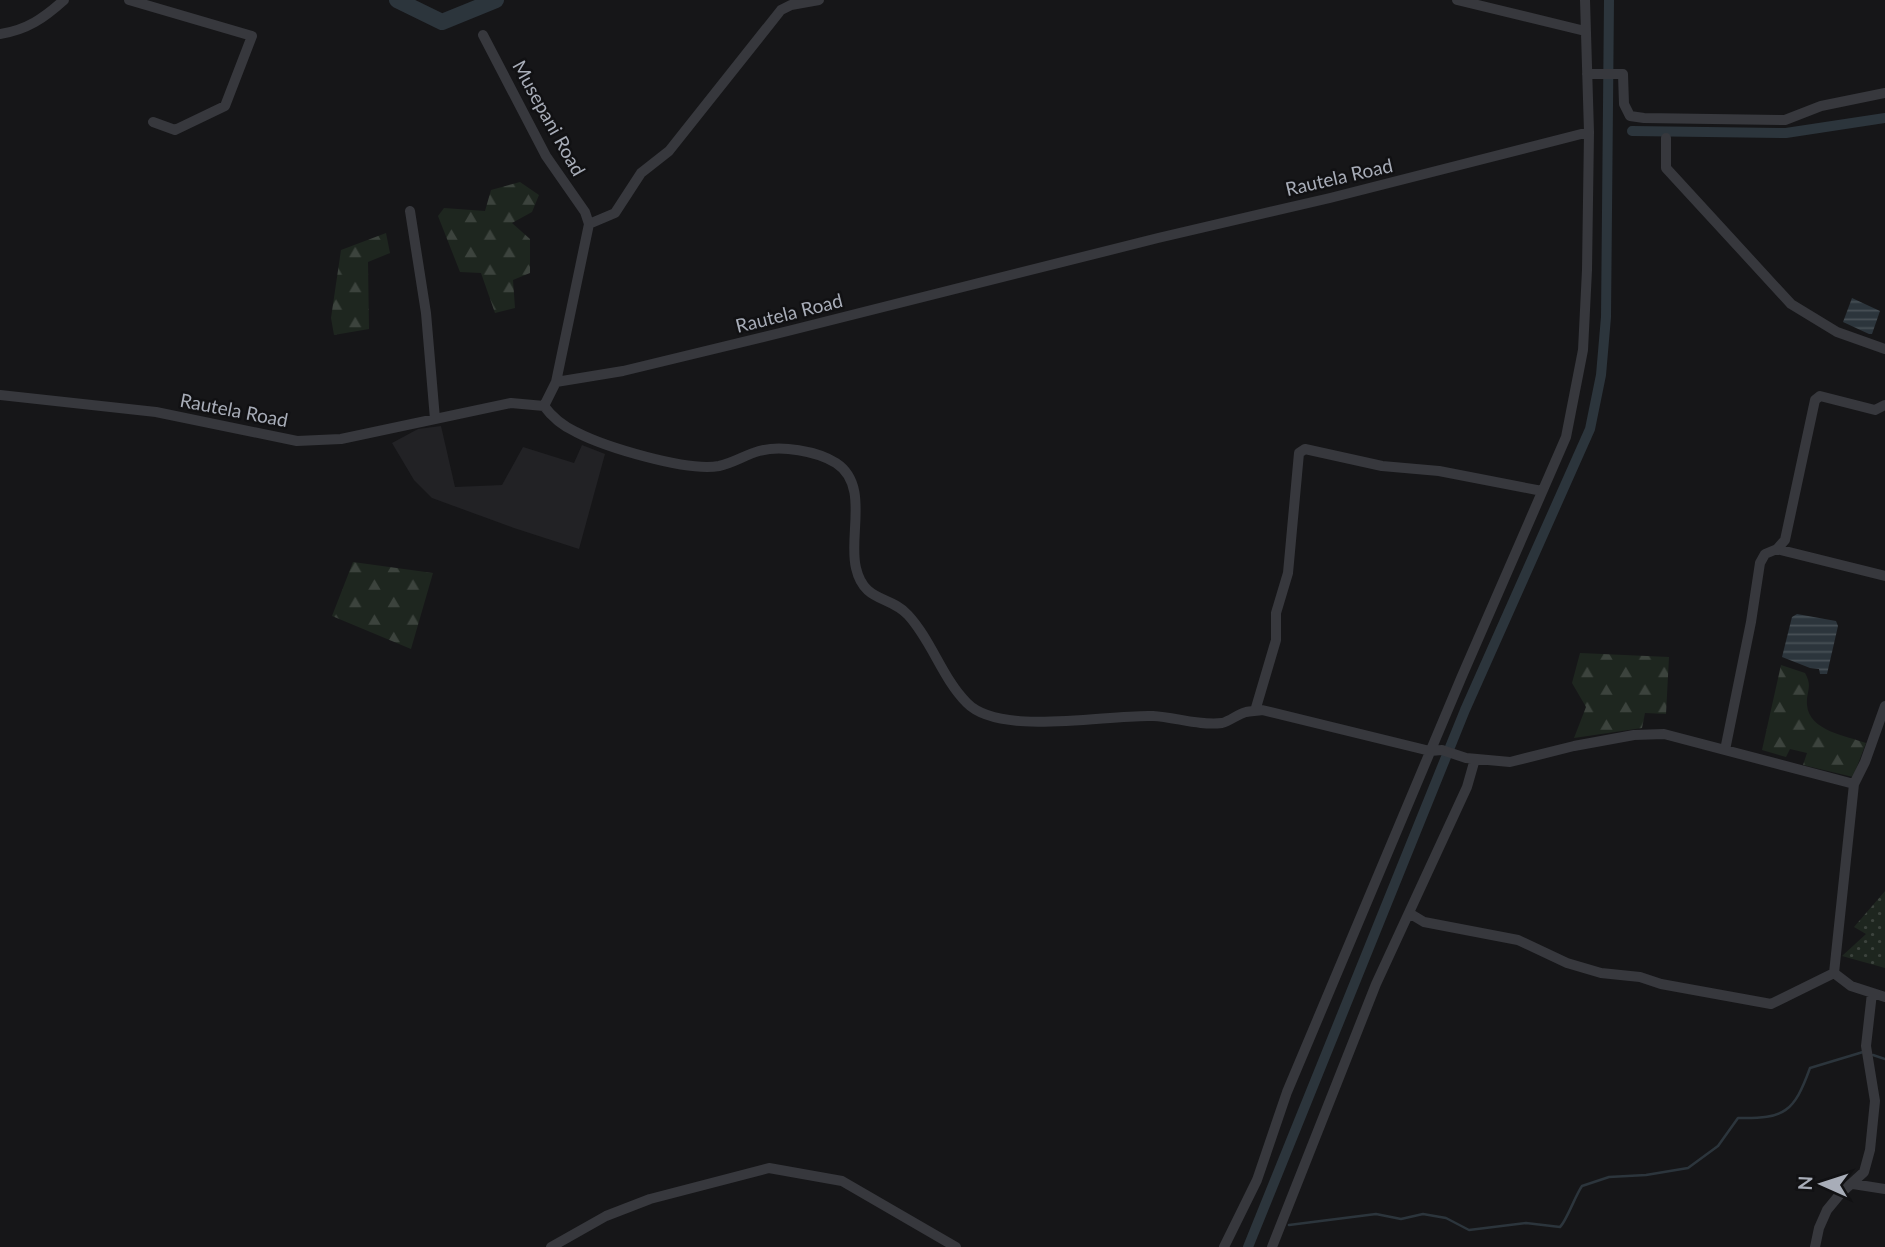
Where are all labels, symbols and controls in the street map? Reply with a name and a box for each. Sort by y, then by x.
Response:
street label: Musepani Road [508,56,591,180]
street label: Rautela Road [1283,153,1395,200]
street label: Rautela Road [733,288,845,337]
street label: Rautela Road [178,388,290,431]
north arrow [1787,1149,1857,1219]
text: N [1793,1175,1816,1191]

